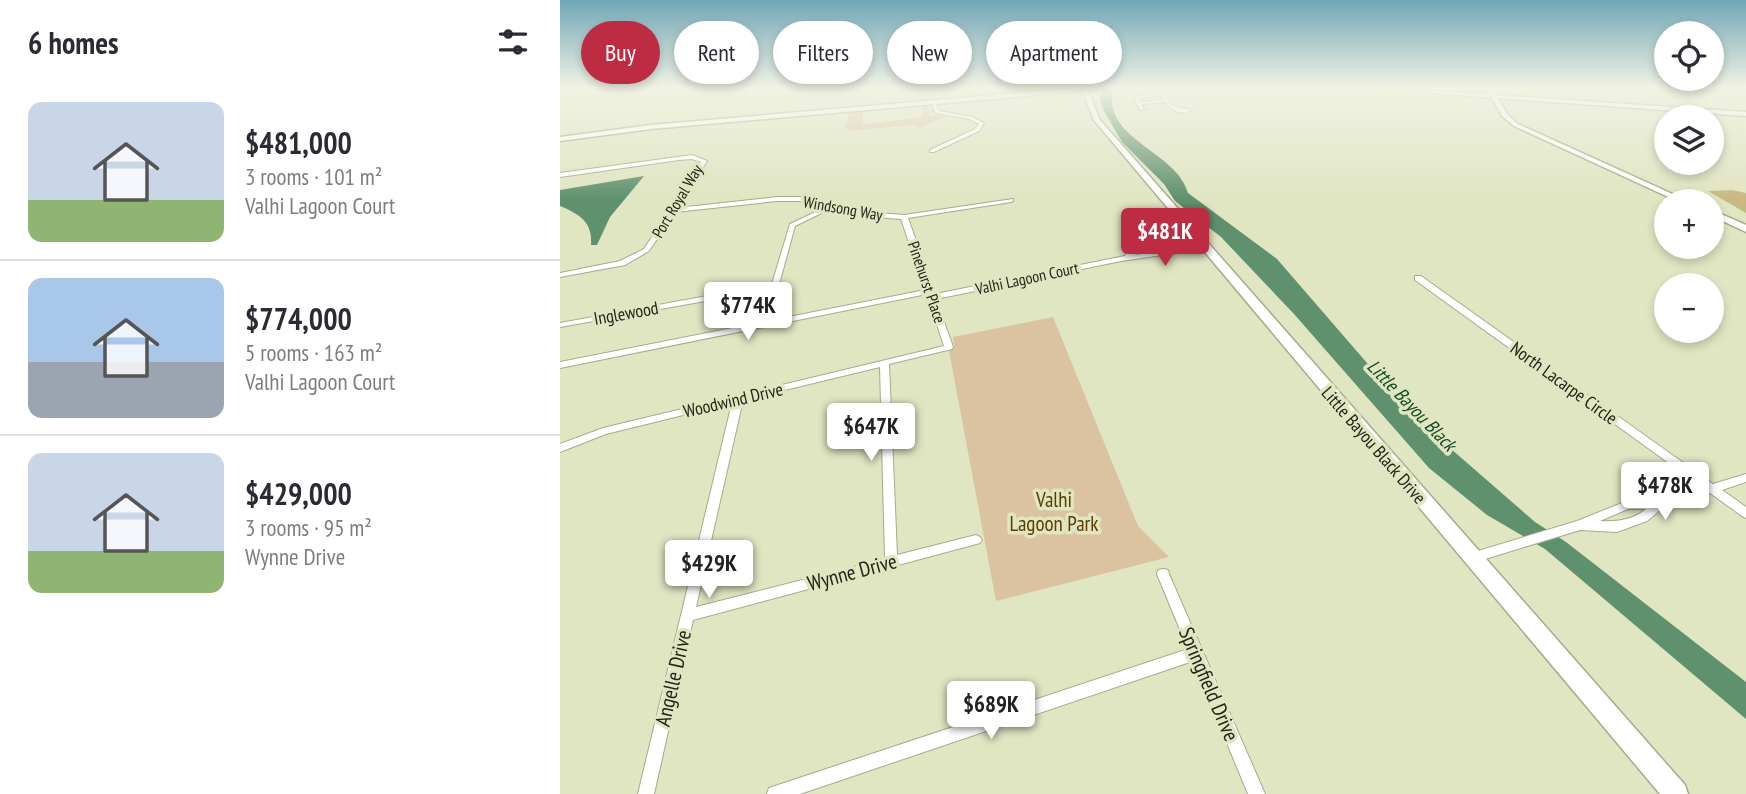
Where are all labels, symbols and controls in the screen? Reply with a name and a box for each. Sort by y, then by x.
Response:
chip: Buy [581,21,660,84]
chip: Rent [674,21,759,84]
chip: Filters [773,21,873,84]
chip: New [887,21,972,84]
chip: Apartment [986,21,1122,84]
map controls [1654,21,1724,343]
button: locate [1654,21,1724,91]
text: 6 homes [28,23,119,62]
icon: filters [494,23,532,61]
button: layers [1654,105,1724,175]
text: $481,000 [245,123,352,162]
icon: home [84,130,168,214]
street label: Port Royal Way [647,161,707,241]
text: 3 rooms · 101 m² [245,162,382,191]
button: + [1654,189,1724,259]
text: Valhi Lagoon Court [245,191,395,220]
street label: Windsong Way [802,191,884,225]
pin: $481K [1116,208,1214,268]
text: $481K [1137,216,1193,245]
street label: Pinehurst Place [904,238,950,326]
street label: Valhi Lagoon Court [973,257,1081,299]
button: − [1654,273,1724,343]
pin: $774K [699,282,797,342]
text: $774K [720,290,776,319]
street label: Inglewood [592,296,660,330]
text: $774,000 [245,299,352,338]
icon: home [84,306,168,390]
street label: North Lacarpe Circle [1506,336,1622,430]
text: 5 rooms · 163 m² [245,338,382,367]
water label: Little Bayou Black [1362,354,1463,458]
text: Valhi Lagoon Court [245,367,395,396]
street label: Woodwind Drive [681,377,785,423]
street label: Little Bayou Black Drive [1317,382,1431,508]
pin: $647K [822,404,920,463]
text: $647K [843,411,899,440]
pin: $478K [1616,462,1714,522]
text: $478K [1637,470,1693,499]
text: $429,000 [245,474,352,513]
icon: home [84,481,168,565]
park label: Valhi Lagoon Park [1010,486,1098,537]
text: 3 rooms · 95 m² [245,513,372,542]
pin: $429K [660,540,758,600]
text: Wynne Drive [245,542,345,571]
street label: Wynne Drive [804,547,900,597]
text: $429K [681,548,737,577]
street label: Springfield Drive [1173,623,1245,745]
street label: Angelle Drive [649,627,697,729]
pin: $689K [942,682,1040,741]
text: $689K [963,689,1019,718]

